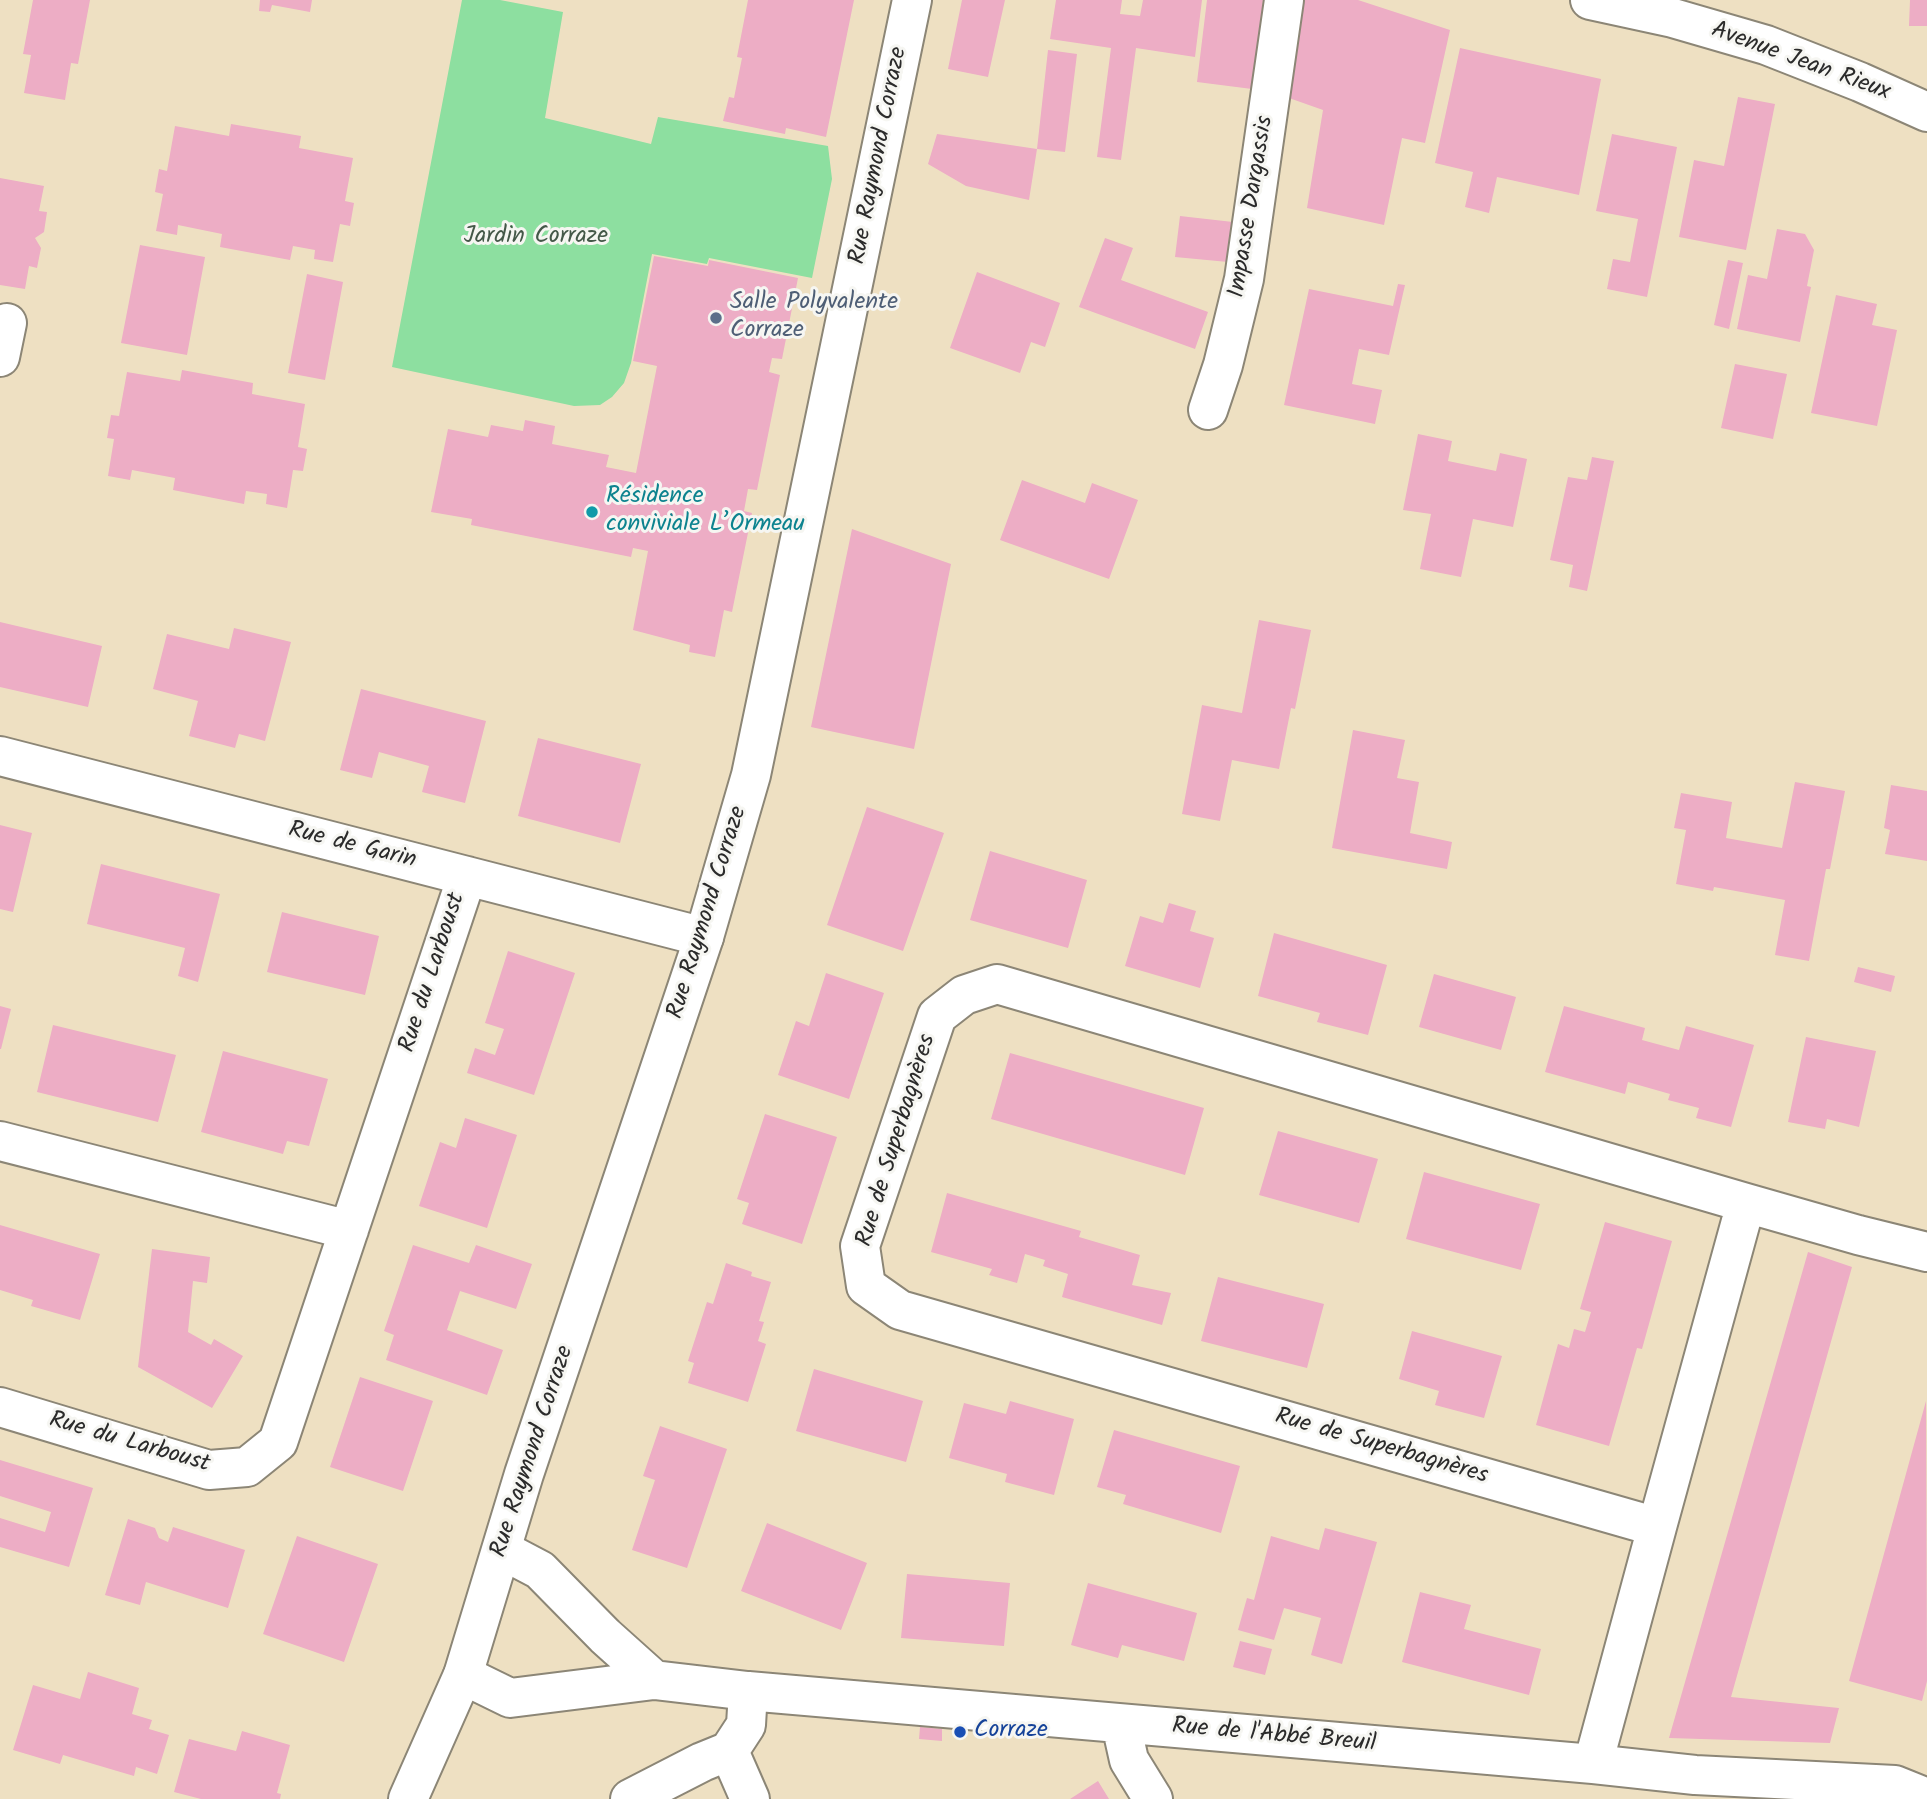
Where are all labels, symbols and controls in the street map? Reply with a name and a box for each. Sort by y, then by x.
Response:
street label: Avenue Jean Rieux [1707,17,1893,109]
street label: Rue Raymond Corraze [845,45,915,267]
street label: Impasse Dargassis [1224,114,1282,300]
park label: Jardin Corraze [464,224,608,252]
place label: Salle Polyvalente Corraze [730,290,898,346]
marker: Salle Polyvalente Corraze [708,310,724,326]
place label: Résidence conviviale L’Ormeau [606,484,805,540]
marker: Résidence conviviale L’Ormeau [584,504,600,520]
street label: Rue Raymond Corraze [663,803,755,1023]
street label: Rue de Garin [285,817,419,877]
street label: Rue du Larboust [395,890,473,1056]
street label: Rue de Superbagnères [852,1031,944,1251]
street label: Rue Raymond Corraze [486,1343,582,1561]
street label: Rue de Superbagnères [1271,1404,1491,1492]
street label: Rue du Larboust [45,1407,213,1481]
street label: Rue de l'Abbé Breuil [1171,1714,1377,1760]
place label: Corraze [974,1718,1048,1746]
marker: Corraze [952,1724,968,1740]

